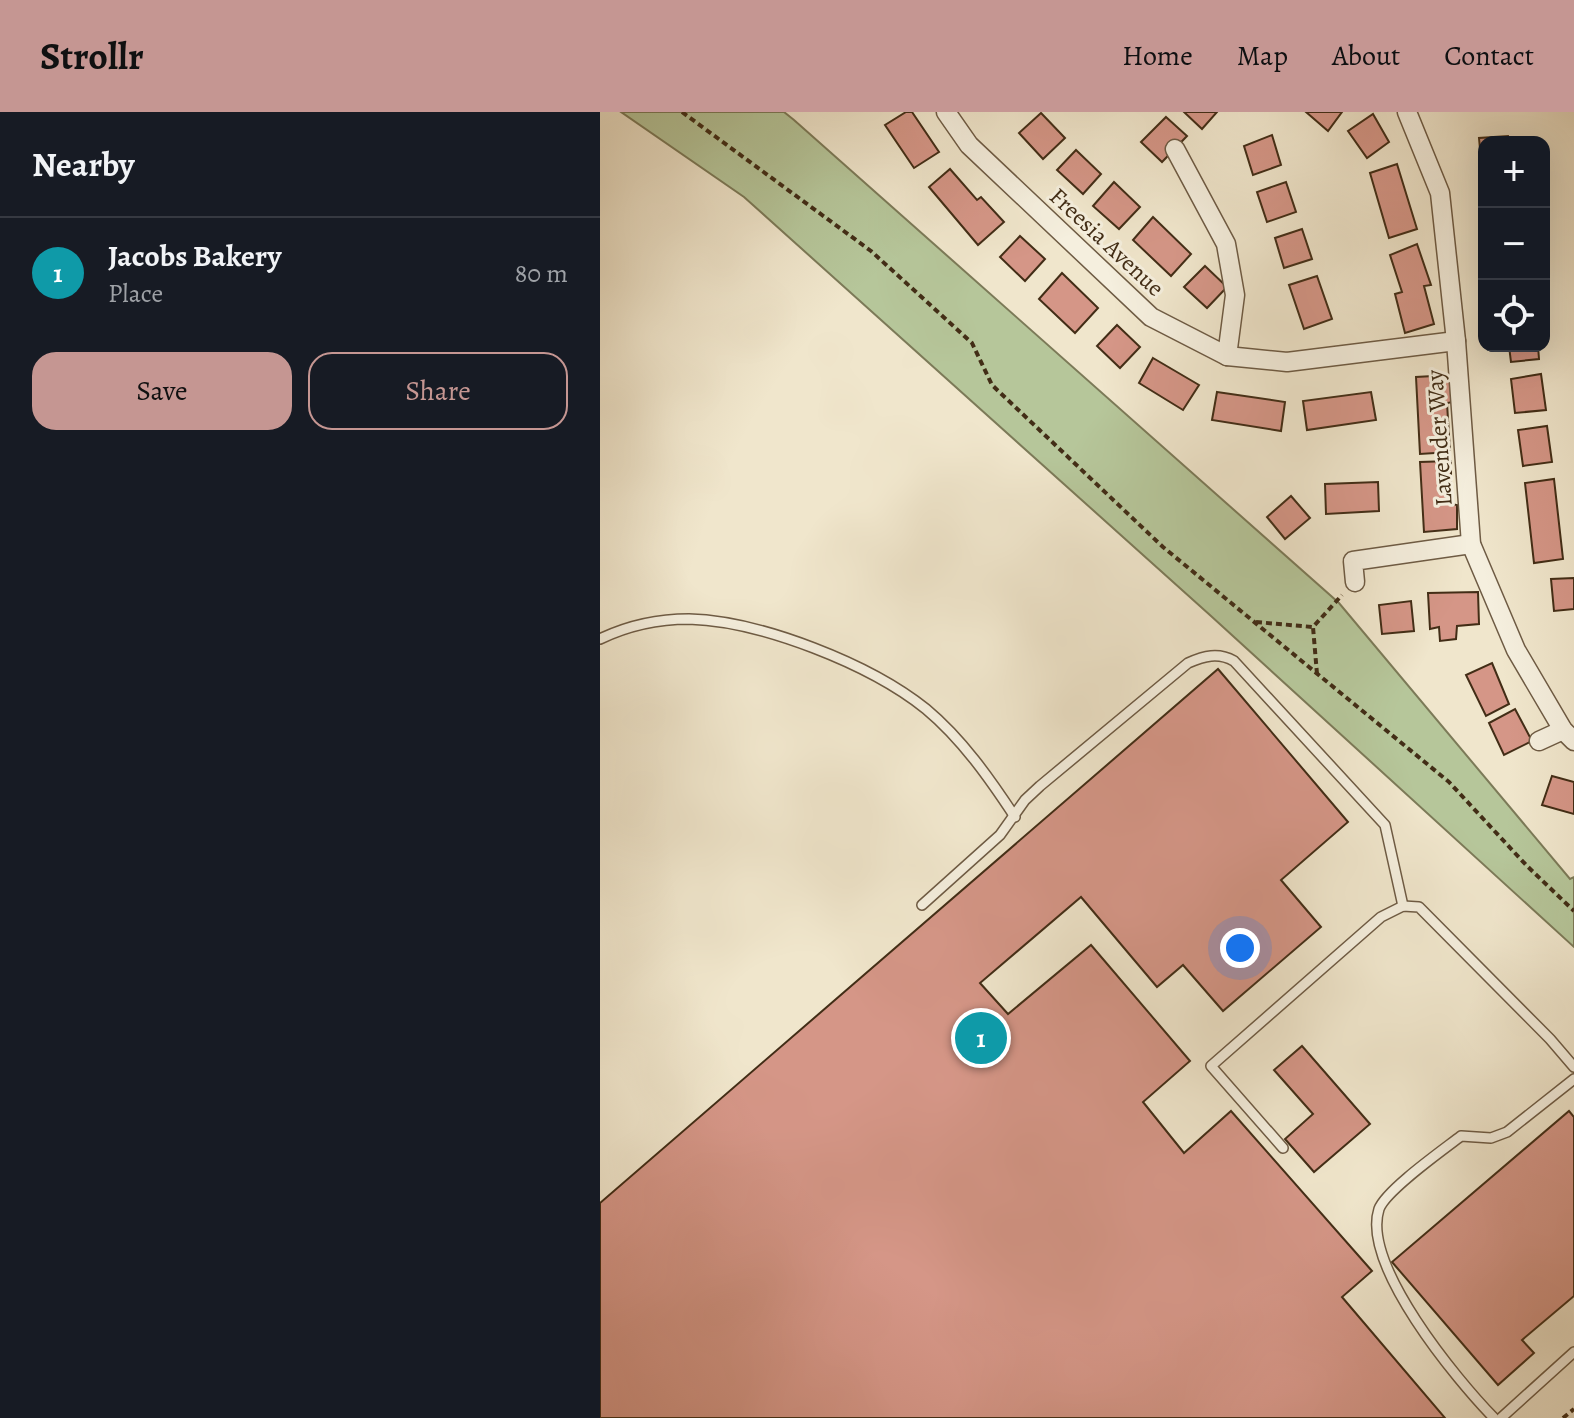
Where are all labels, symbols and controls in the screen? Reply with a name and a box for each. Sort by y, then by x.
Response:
text: Strollr [40,30,144,82]
text: Home [1122,37,1193,75]
text: Map [1237,37,1288,75]
text: About [1332,37,1400,75]
text: Contact [1444,37,1534,75]
map controls [1478,136,1550,352]
button: + [1478,136,1550,208]
text: Nearby [32,141,135,188]
street label: Freesia Avenue [1043,180,1171,304]
button: − [1478,208,1550,280]
text: Jacobs Bakery [108,236,281,276]
text: 1 [53,256,63,291]
text: 80 m [515,256,568,291]
text: Place [108,276,163,311]
button: locate [1478,280,1550,352]
button: Save [32,352,292,430]
button: Share [308,352,568,430]
street label: Lavender Way [1418,368,1460,507]
your location [1220,928,1260,968]
pin: 1 [955,1008,1007,1068]

